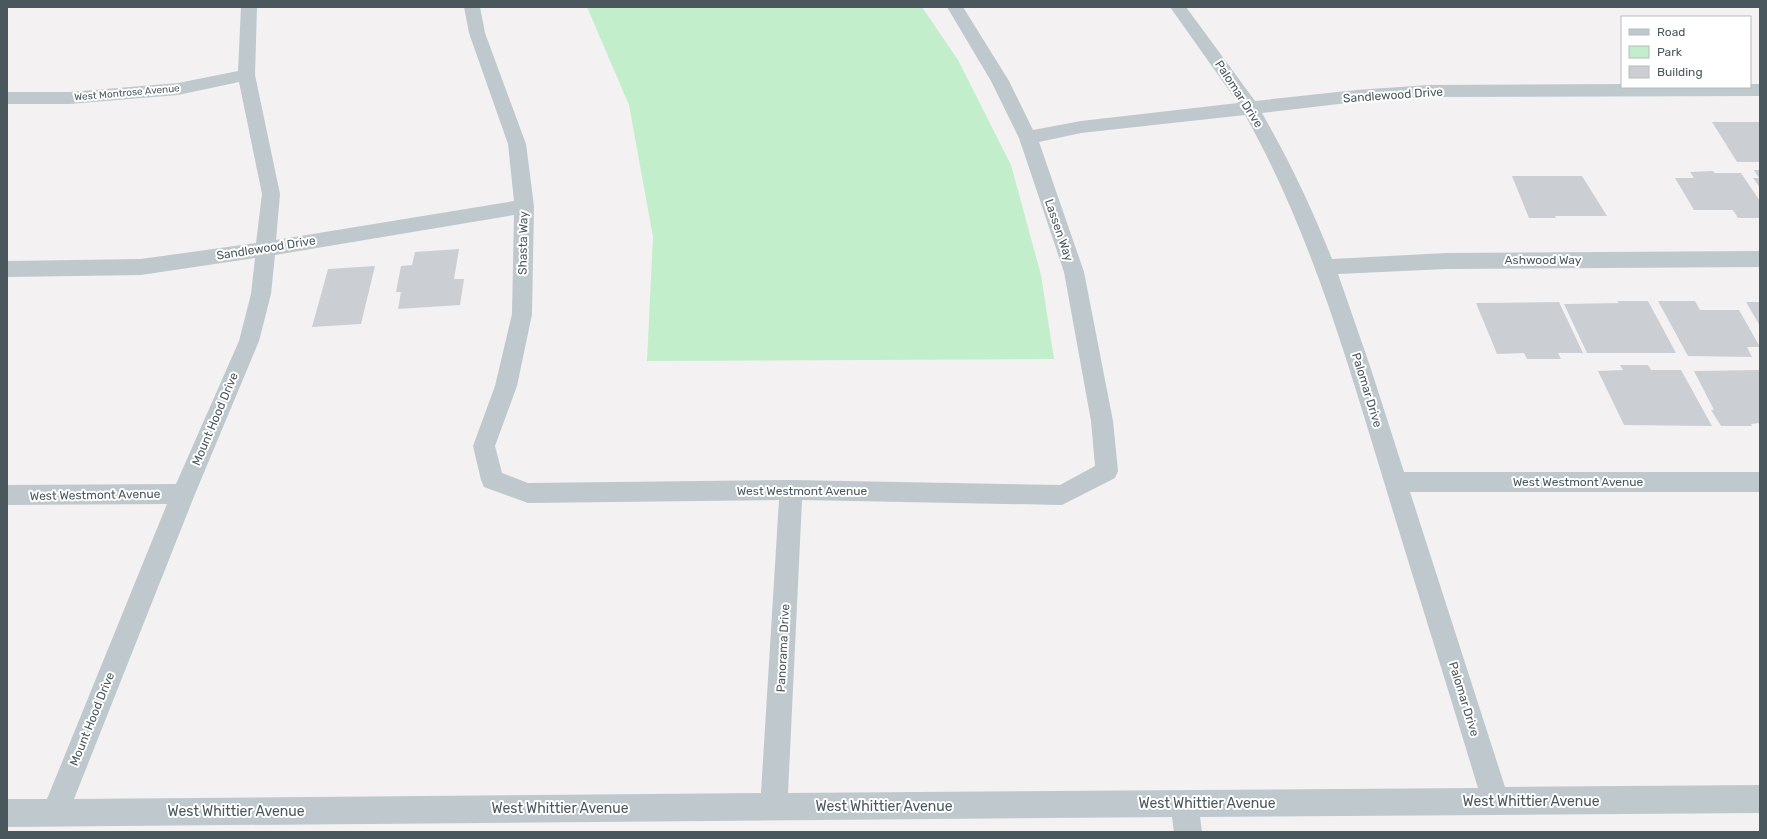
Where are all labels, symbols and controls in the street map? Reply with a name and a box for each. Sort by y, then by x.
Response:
legend [1621,16,1751,88]
text: Road [1657,25,1685,39]
text: Park [1657,45,1683,59]
street label: Palomar Drive [1212,58,1266,131]
text: Building [1657,65,1703,79]
street label: West Montrose Avenue [74,82,181,104]
street label: Sandlewood Drive [1343,85,1444,105]
street label: Lassen Way [1042,197,1076,263]
street label: Shasta Way [515,210,531,275]
street label: Sandlewood Drive [215,233,317,263]
street label: Ashwood Way [1505,253,1582,267]
street label: Palomar Drive [1349,351,1385,429]
street label: Mount Hood Drive [189,370,241,468]
street label: West Westmont Avenue [1513,475,1644,489]
street label: West Westmont Avenue [737,484,868,498]
street label: West Westmont Avenue [30,487,161,503]
street label: Panorama Drive [774,603,792,693]
street label: Palomar Drive [1446,660,1482,738]
street label: Mount Hood Drive [67,670,117,768]
street label: West Whittier Avenue [1463,793,1600,810]
street label: West Whittier Avenue [1139,795,1276,812]
street label: West Whittier Avenue [816,798,953,815]
street label: West Whittier Avenue [492,800,629,817]
street label: West Whittier Avenue [168,803,305,820]

